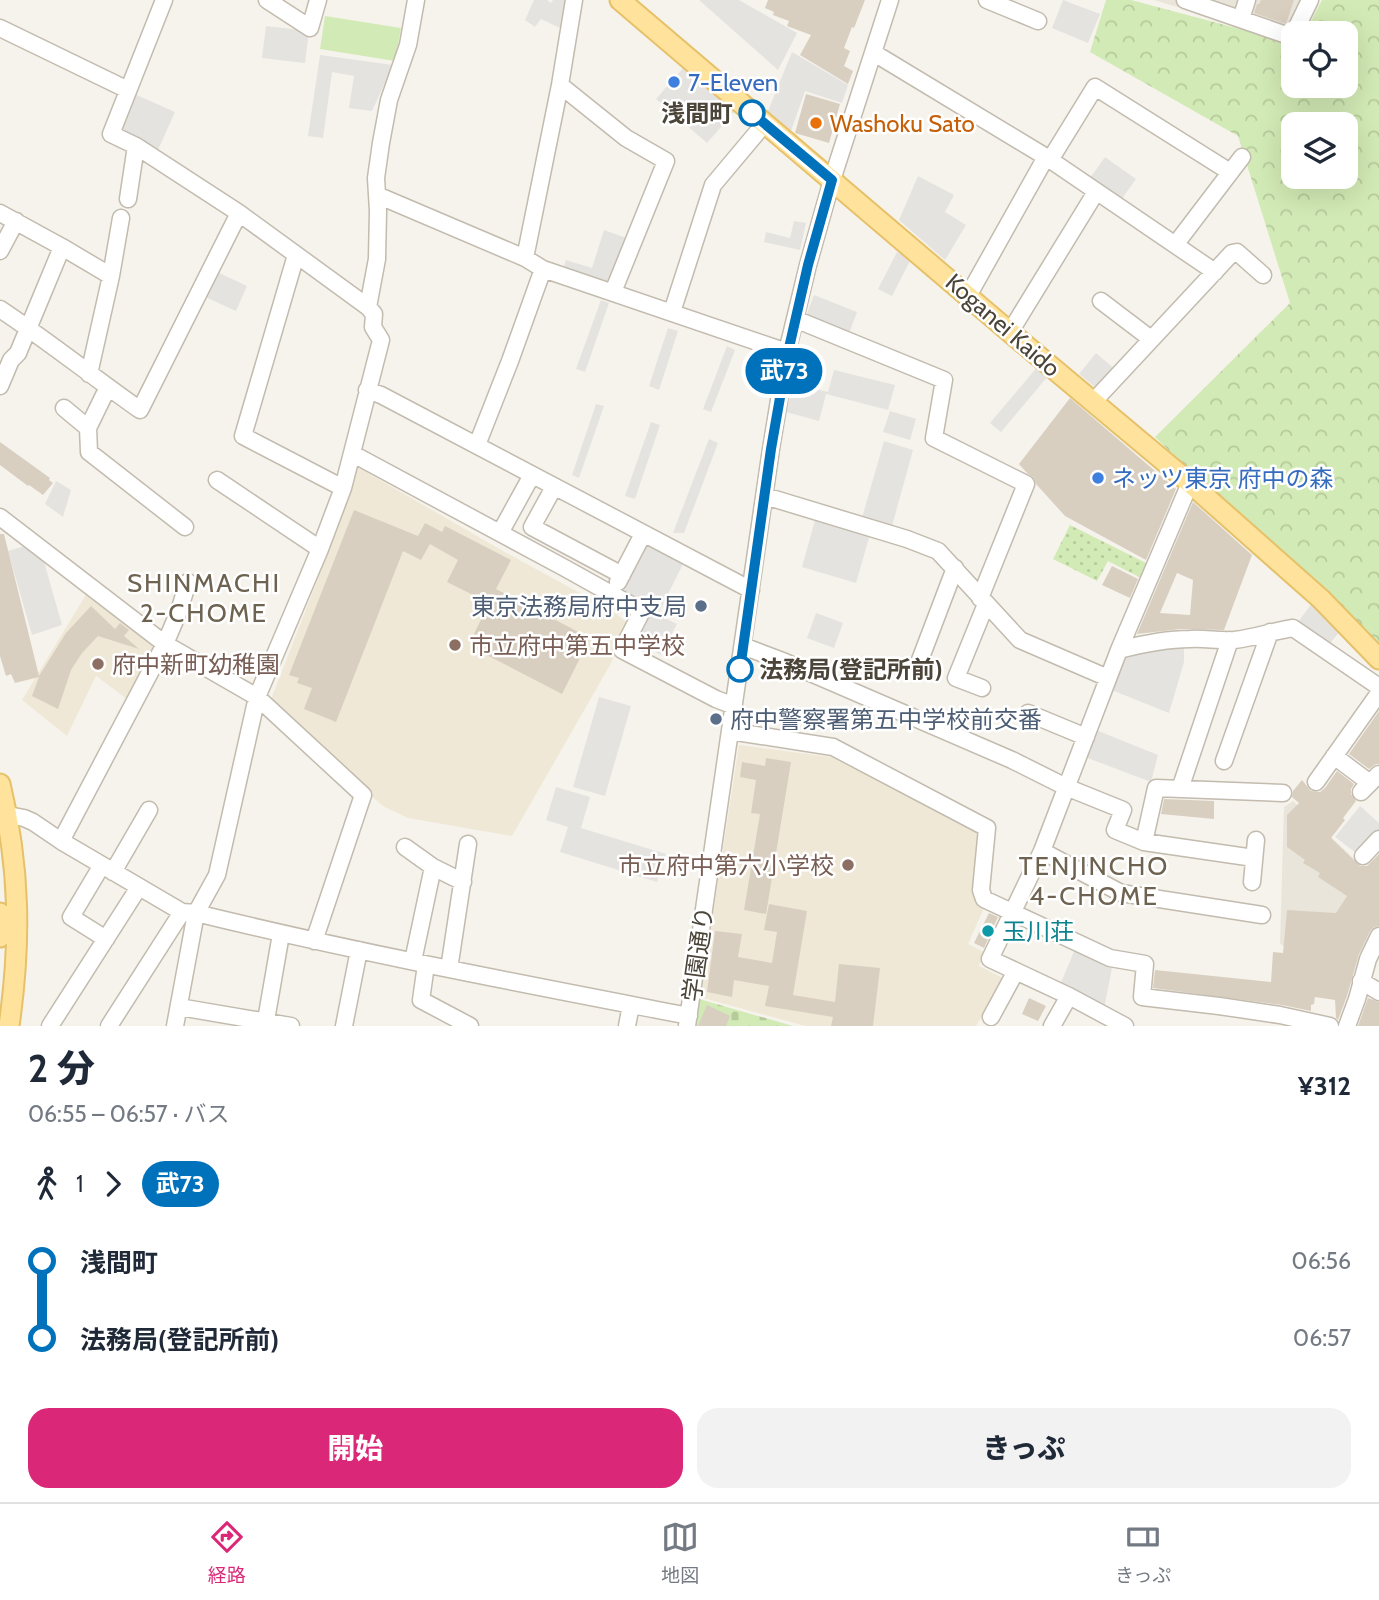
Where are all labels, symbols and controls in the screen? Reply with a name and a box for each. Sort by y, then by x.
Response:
map controls [1281,21,1358,189]
button: locate [1281,21,1358,98]
place label: 7-Eleven [688,68,778,97]
marker: 7-Eleven [666,74,682,90]
place label: 浅間町 [661,99,733,128]
marker: 浅間町 [739,100,765,126]
place label: Washoku Sato [830,109,975,138]
button: layers [1281,112,1358,189]
marker: Washoku Sato [808,115,824,131]
street label: Koganei Kaido [940,267,1066,383]
line badge: 武73 [744,348,824,394]
text: 武73 [759,356,809,385]
place label: ネッツ東京 府中の森 [1112,464,1333,493]
marker: ネッツ東京 府中の森 [1090,470,1106,486]
district label: SHINMACHI 2-CHOME [127,567,281,629]
place label: 東京法務局府中支局 [471,592,687,621]
marker: 東京法務局府中支局 [693,598,709,614]
place label: 市立府中第五中学校 [469,631,685,660]
marker: 市立府中第五中学校 [447,637,463,653]
place label: 府中新町幼稚園 [112,650,280,679]
place label: 法務局(登記所前) [759,655,943,684]
marker: 府中新町幼稚園 [90,656,106,672]
marker: 法務局(登記所前) [727,656,753,682]
place label: 府中警察署第五中学校前交番 [730,705,1042,734]
marker: 府中警察署第五中学校前交番 [708,711,724,727]
district label: TENJINCHO 4-CHOME [1019,850,1169,912]
place label: 市立府中第六小学校 [618,851,834,880]
marker: 市立府中第六小学校 [840,857,856,873]
street label: 学園通り [677,904,719,1004]
place label: 玉川荘 [1002,917,1074,946]
marker: 玉川荘 [980,923,996,939]
text: 2 分 [28,1045,95,1092]
text: ¥312 [1298,1070,1351,1102]
text: 06:55 – 06:57 · バス [28,1100,229,1128]
icon: walk [28,1165,66,1203]
icon: forward [94,1165,132,1203]
text: 武73 [156,1169,205,1198]
text: 1 [76,1170,84,1198]
text: 浅間町 [80,1247,158,1279]
text: 06:56 [1292,1247,1351,1275]
text: 法務局(登記所前) [80,1324,279,1356]
text: 06:57 [1293,1324,1351,1352]
button: 開始 [28,1408,683,1488]
button: きっぷ [697,1408,1351,1488]
tab: 経路 [208,1518,246,1587]
tab: 地図 [661,1518,699,1587]
tab: きっぷ [1115,1518,1171,1587]

